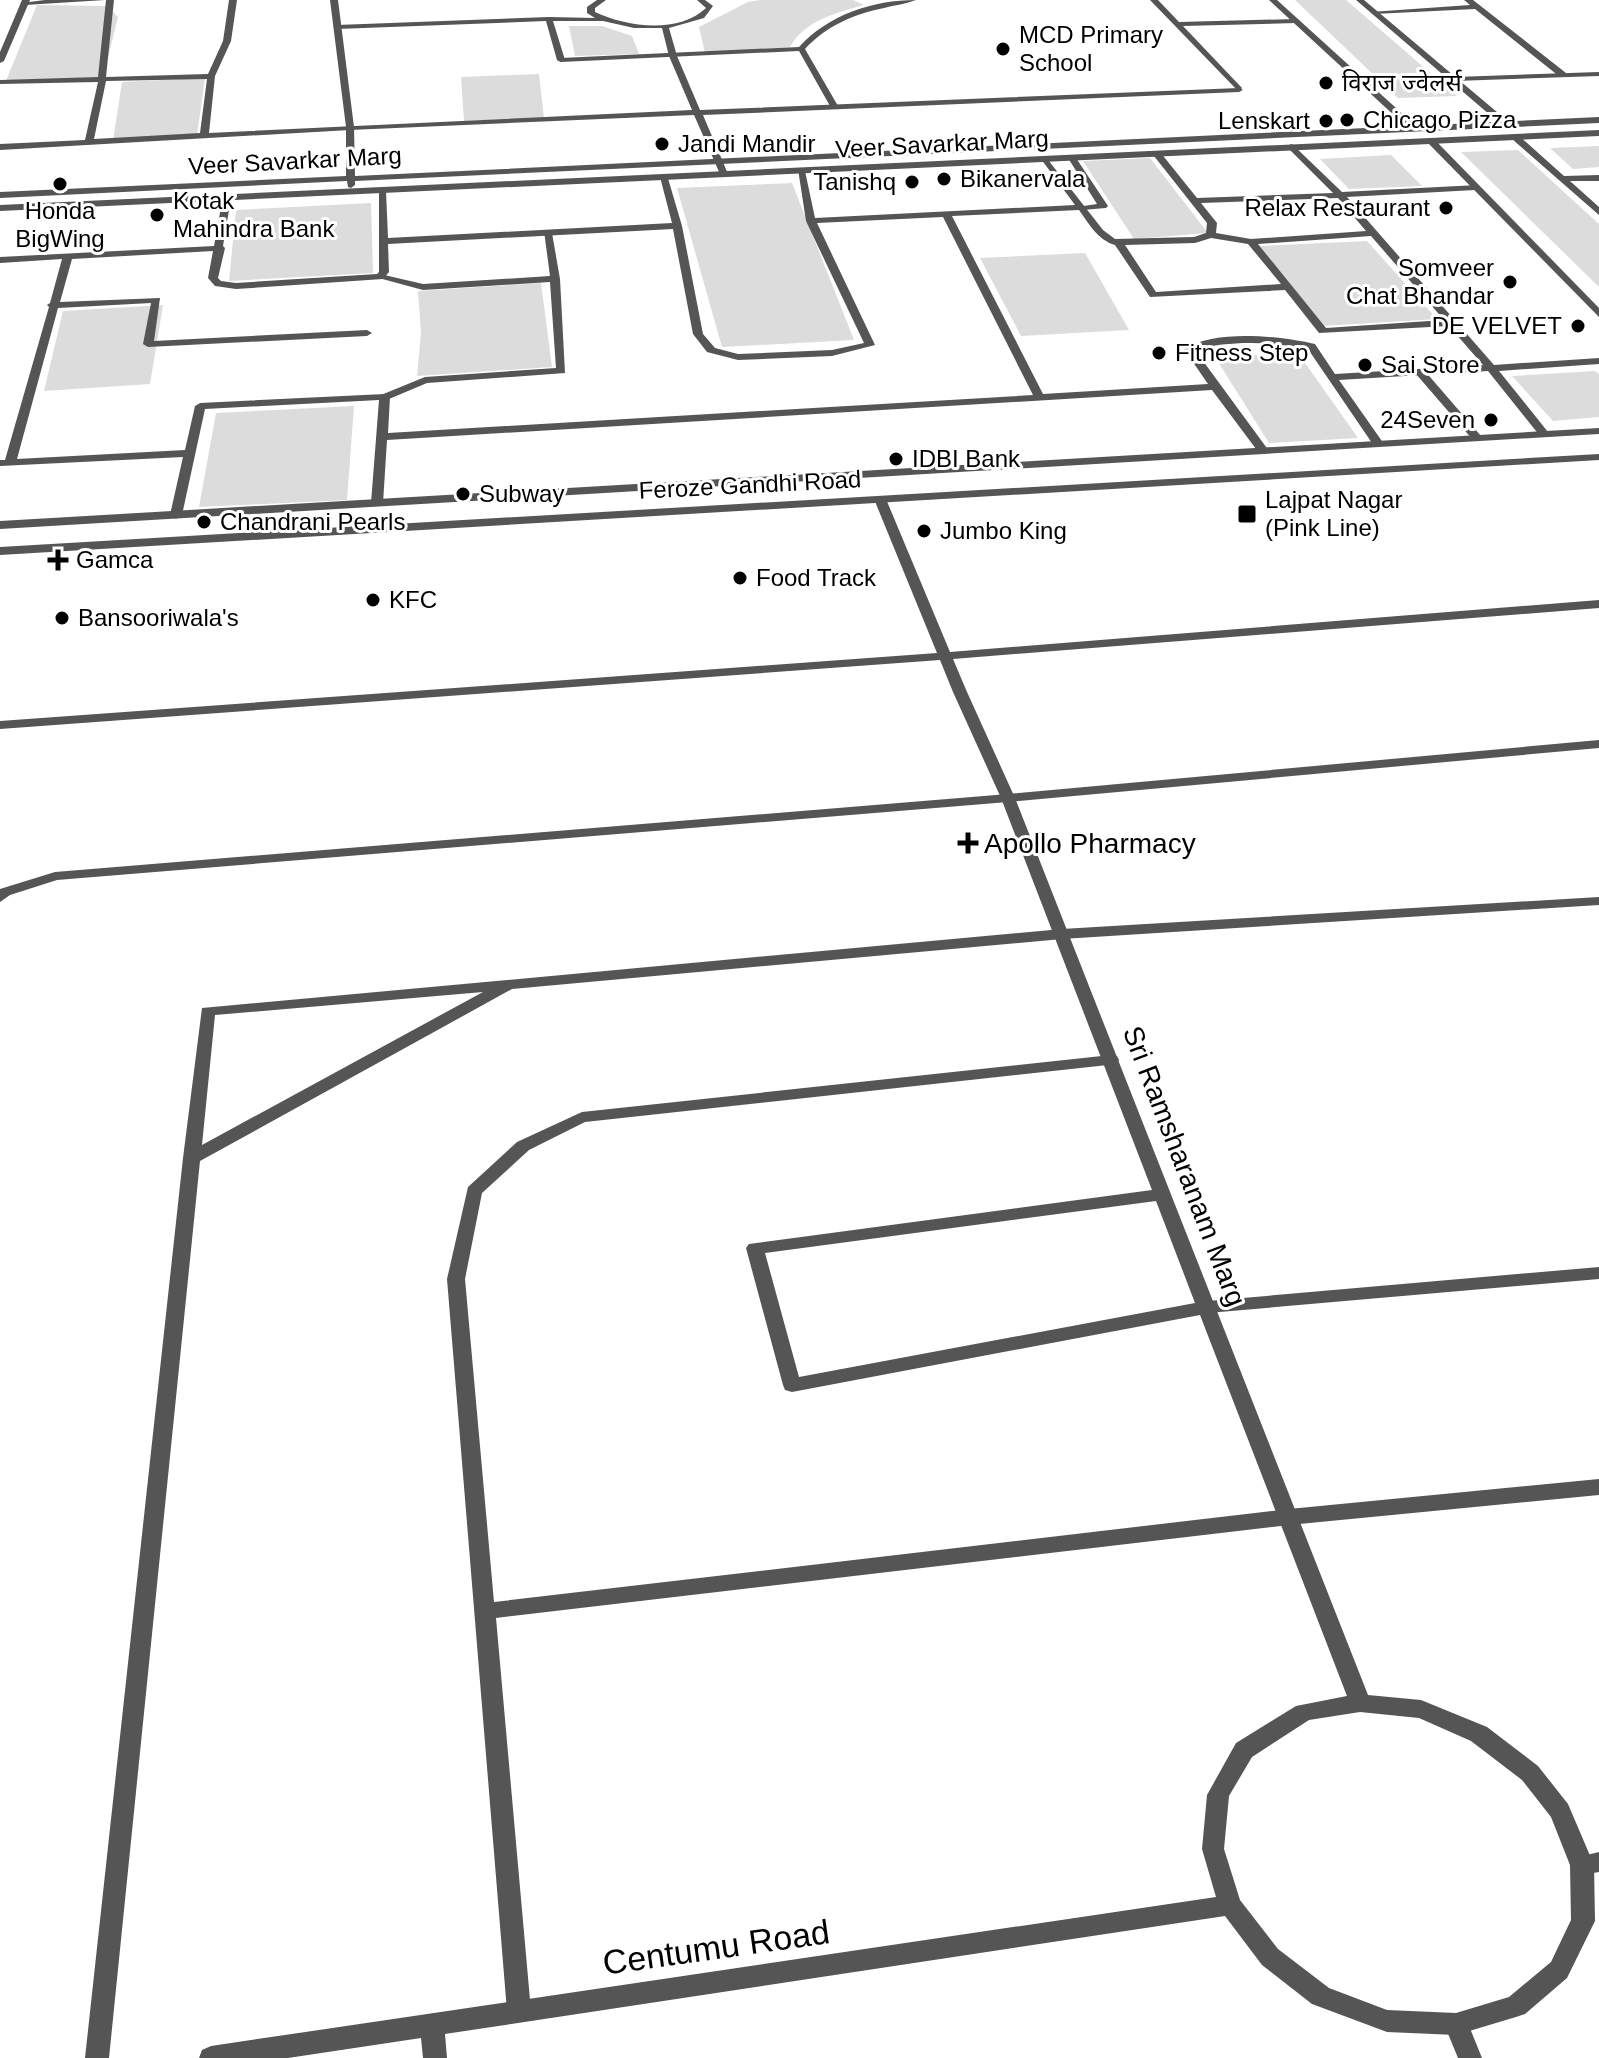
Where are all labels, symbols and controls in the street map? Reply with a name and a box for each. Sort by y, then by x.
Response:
place label: MCD Primary School [1019,21,1163,76]
marker: MCD Primary School [994,40,1012,58]
place label: विराज ज्वेलर्स [1342,69,1463,96]
marker: विराज ज्वेलर्स [1317,74,1335,92]
place label: Chicago Pizza [1363,106,1517,133]
place label: Lenskart [1218,107,1310,134]
marker: Chicago Pizza [1338,111,1356,129]
marker: Lenskart [1317,112,1335,130]
street label: Veer Savarkar Marg [835,124,1049,163]
place label: Jandi Mandir [678,130,815,157]
marker: Jandi Mandir [653,135,671,153]
street label: Veer Savarkar Marg [188,141,402,180]
place label: Bikanervala [960,165,1086,192]
place label: Tanishq [813,168,896,195]
marker: Bikanervala [935,170,953,188]
marker: Tanishq [903,173,921,191]
marker: Honda BigWing [51,175,69,193]
place label: Kotak Mahindra Bank [173,187,335,242]
place label: Relax Restaurant [1245,194,1430,221]
place label: Honda BigWing [15,197,105,252]
marker: Relax Restaurant [1437,199,1455,217]
marker: Kotak Mahindra Bank [148,206,166,224]
place label: Somveer Chat Bhandar [1346,254,1494,309]
marker: Somveer Chat Bhandar [1501,273,1519,291]
place label: DE VELVET [1432,312,1562,339]
marker: DE VELVET [1569,317,1587,335]
place label: Fitness Step [1175,339,1308,366]
marker: Fitness Step [1150,344,1168,362]
place label: Sai Store [1381,351,1480,378]
marker: Sai Store [1356,356,1374,374]
place label: 24Seven [1380,406,1475,433]
marker: 24Seven [1482,411,1500,429]
place label: IDBI Bank [912,445,1021,472]
marker: IDBI Bank [887,450,905,468]
street label: Feroze Gandhi Road [638,465,862,504]
place label: Subway [479,480,564,507]
marker: Subway [454,485,472,503]
place label: Lajpat Nagar (Pink Line) [1265,486,1402,541]
marker: Lajpat Nagar (Pink Line) [1236,503,1258,525]
place label: Chandrani Pearls [220,508,405,535]
marker: Chandrani Pearls [195,513,213,531]
place label: Jumbo King [940,517,1067,544]
marker: Jumbo King [915,522,933,540]
place label: Gamca [76,546,154,573]
marker: Gamca [47,549,69,571]
place label: Food Track [756,564,877,591]
marker: Food Track [731,569,749,587]
place label: KFC [389,586,437,613]
marker: KFC [364,591,382,609]
place label: Bansooriwala's [78,604,239,631]
marker: Bansooriwala's [53,609,71,627]
place label: Apollo Pharmacy [984,828,1196,859]
marker: Apollo Pharmacy [959,834,977,852]
street label: Sri Ramsharanam Marg [1117,1022,1252,1310]
street label: Centumu Road [600,1912,832,1982]

